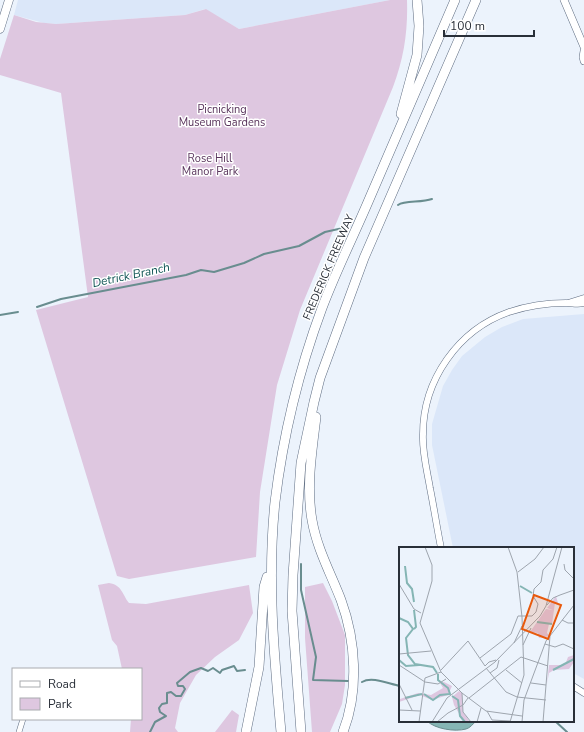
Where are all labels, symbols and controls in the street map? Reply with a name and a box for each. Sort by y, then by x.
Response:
scale bar [444,12,534,38]
text: 100 m [450,18,485,34]
park label: Picnicking Museum Gardens [179,102,265,130]
park label: Rose Hill Manor Park [182,151,239,179]
street label: FREDERICK FREEWAY [299,212,358,322]
water label: Detrick Branch [91,259,172,291]
inset map [399,547,574,722]
legend [12,668,142,720]
text: Road [48,676,76,692]
text: Park [48,696,73,712]

